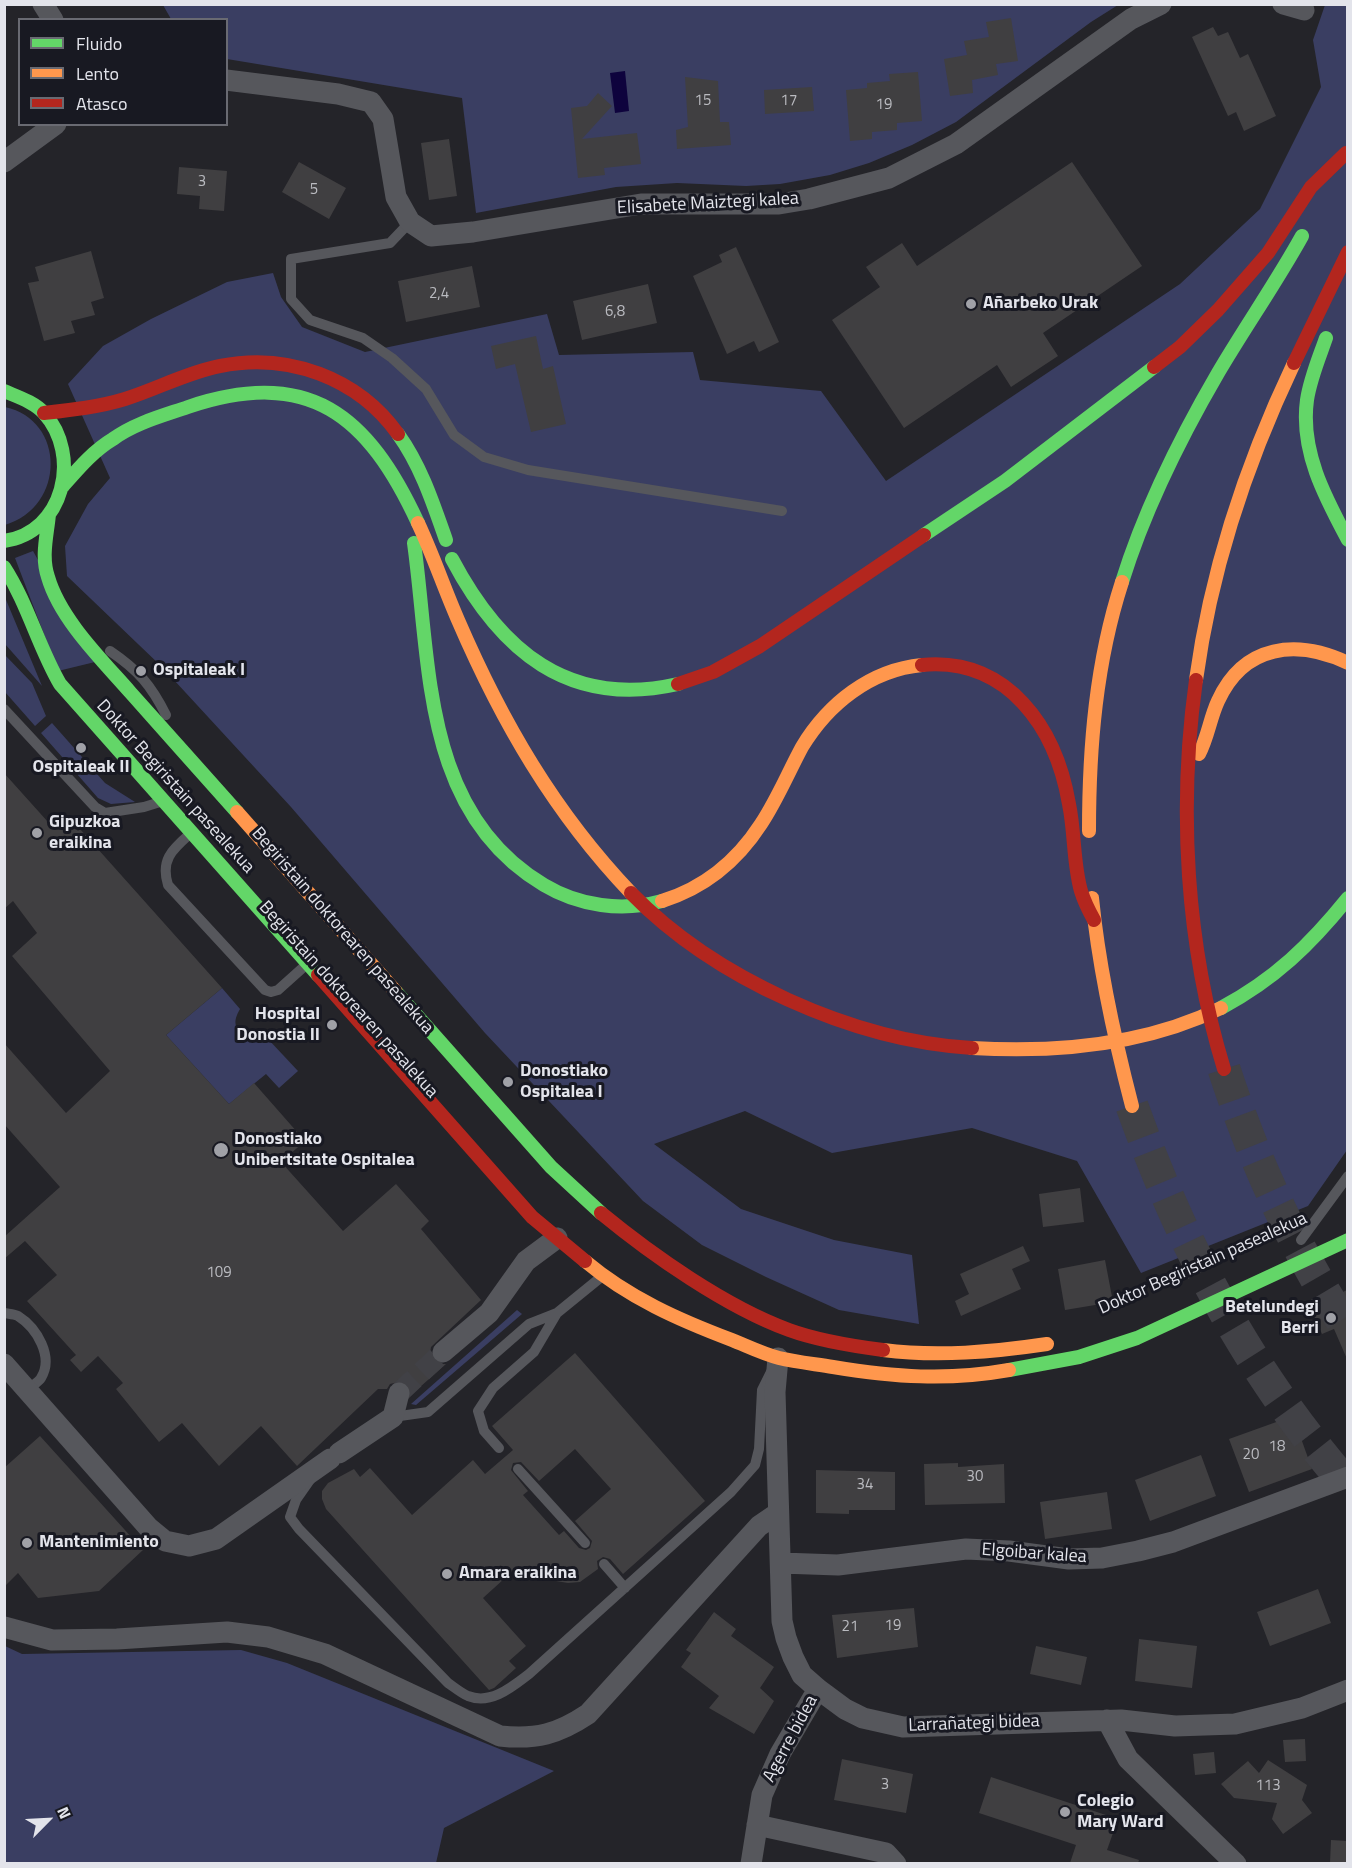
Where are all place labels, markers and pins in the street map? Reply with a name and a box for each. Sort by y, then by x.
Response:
place label: Añarbeko Urak [983,293,1098,315]
marker: Añarbeko Urak [964,297,978,311]
place label: Ospitaleak I [153,660,245,682]
marker: Ospitaleak I [134,664,148,678]
marker: Ospitaleak II [74,741,88,755]
place label: Ospitaleak II [32,757,130,779]
place label: Gipuzkoa eraikina [49,812,120,854]
marker: Gipuzkoa eraikina [30,826,44,840]
place label: Hospital Donostia II [236,1004,320,1046]
marker: Hospital Donostia II [325,1018,339,1032]
place label: Donostiako Ospitalea I [520,1061,608,1104]
marker: Donostiako Ospitalea I [501,1075,515,1089]
place label: Donostiako Unibertsitate Ospitalea [234,1129,415,1172]
marker: Donostiako Unibertsitate Ospitalea [212,1141,230,1159]
place label: Betelundegi Berri [1225,1297,1319,1340]
marker: Betelundegi Berri [1324,1311,1338,1325]
place label: Mantenimiento [39,1532,159,1554]
marker: Mantenimiento [20,1536,34,1550]
place label: Amara eraikina [459,1563,577,1585]
marker: Amara eraikina [440,1567,454,1581]
place label: Colegio Mary Ward [1077,1791,1164,1834]
marker: Colegio Mary Ward [1058,1805,1072,1819]

